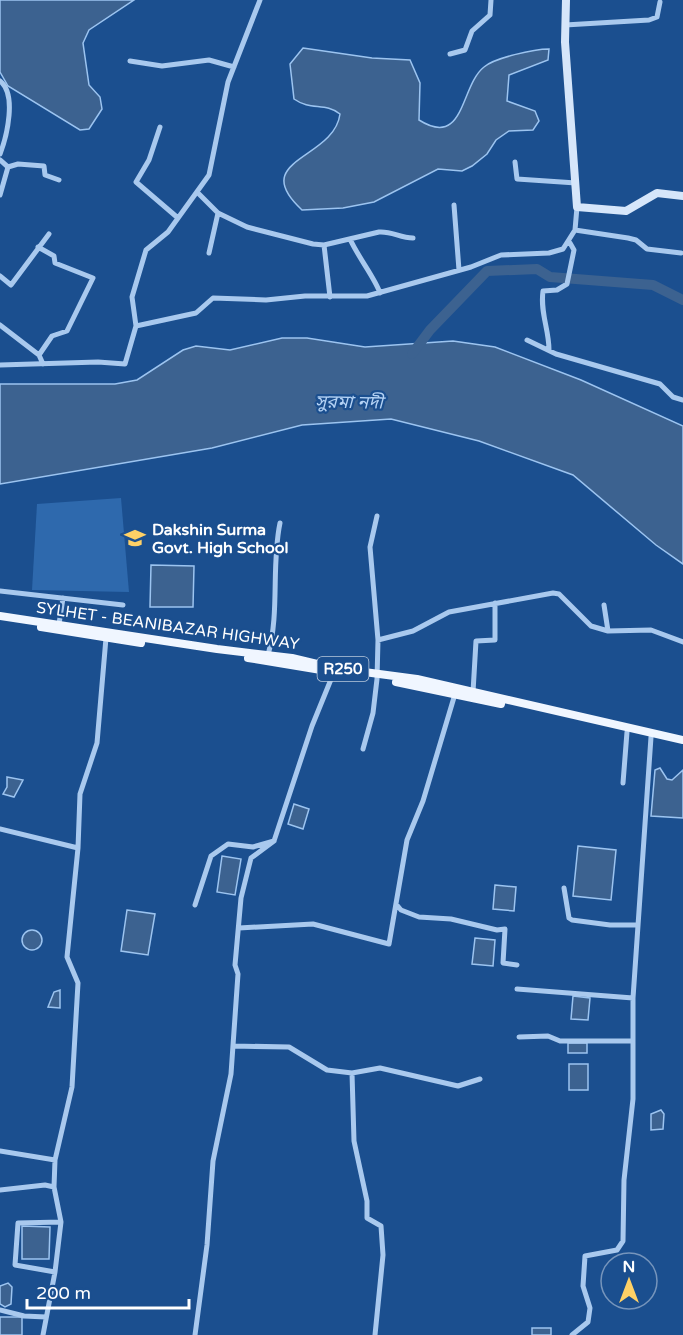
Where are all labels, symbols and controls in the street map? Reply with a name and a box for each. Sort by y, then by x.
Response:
water label: সুরমা নদী [315,390,386,414]
place label: Dakshin Surma Govt. High School [152,520,288,558]
school or university icon: Dakshin Surma Govt. High School [123,526,147,550]
street label: SYLHET - BEANIBAZAR HIGHWAY [35,598,301,654]
road number: R250 [318,657,368,681]
north arrow [599,1251,659,1311]
text: N [623,1257,635,1277]
scale bar [27,1272,189,1310]
text: 200 m [36,1282,91,1304]

